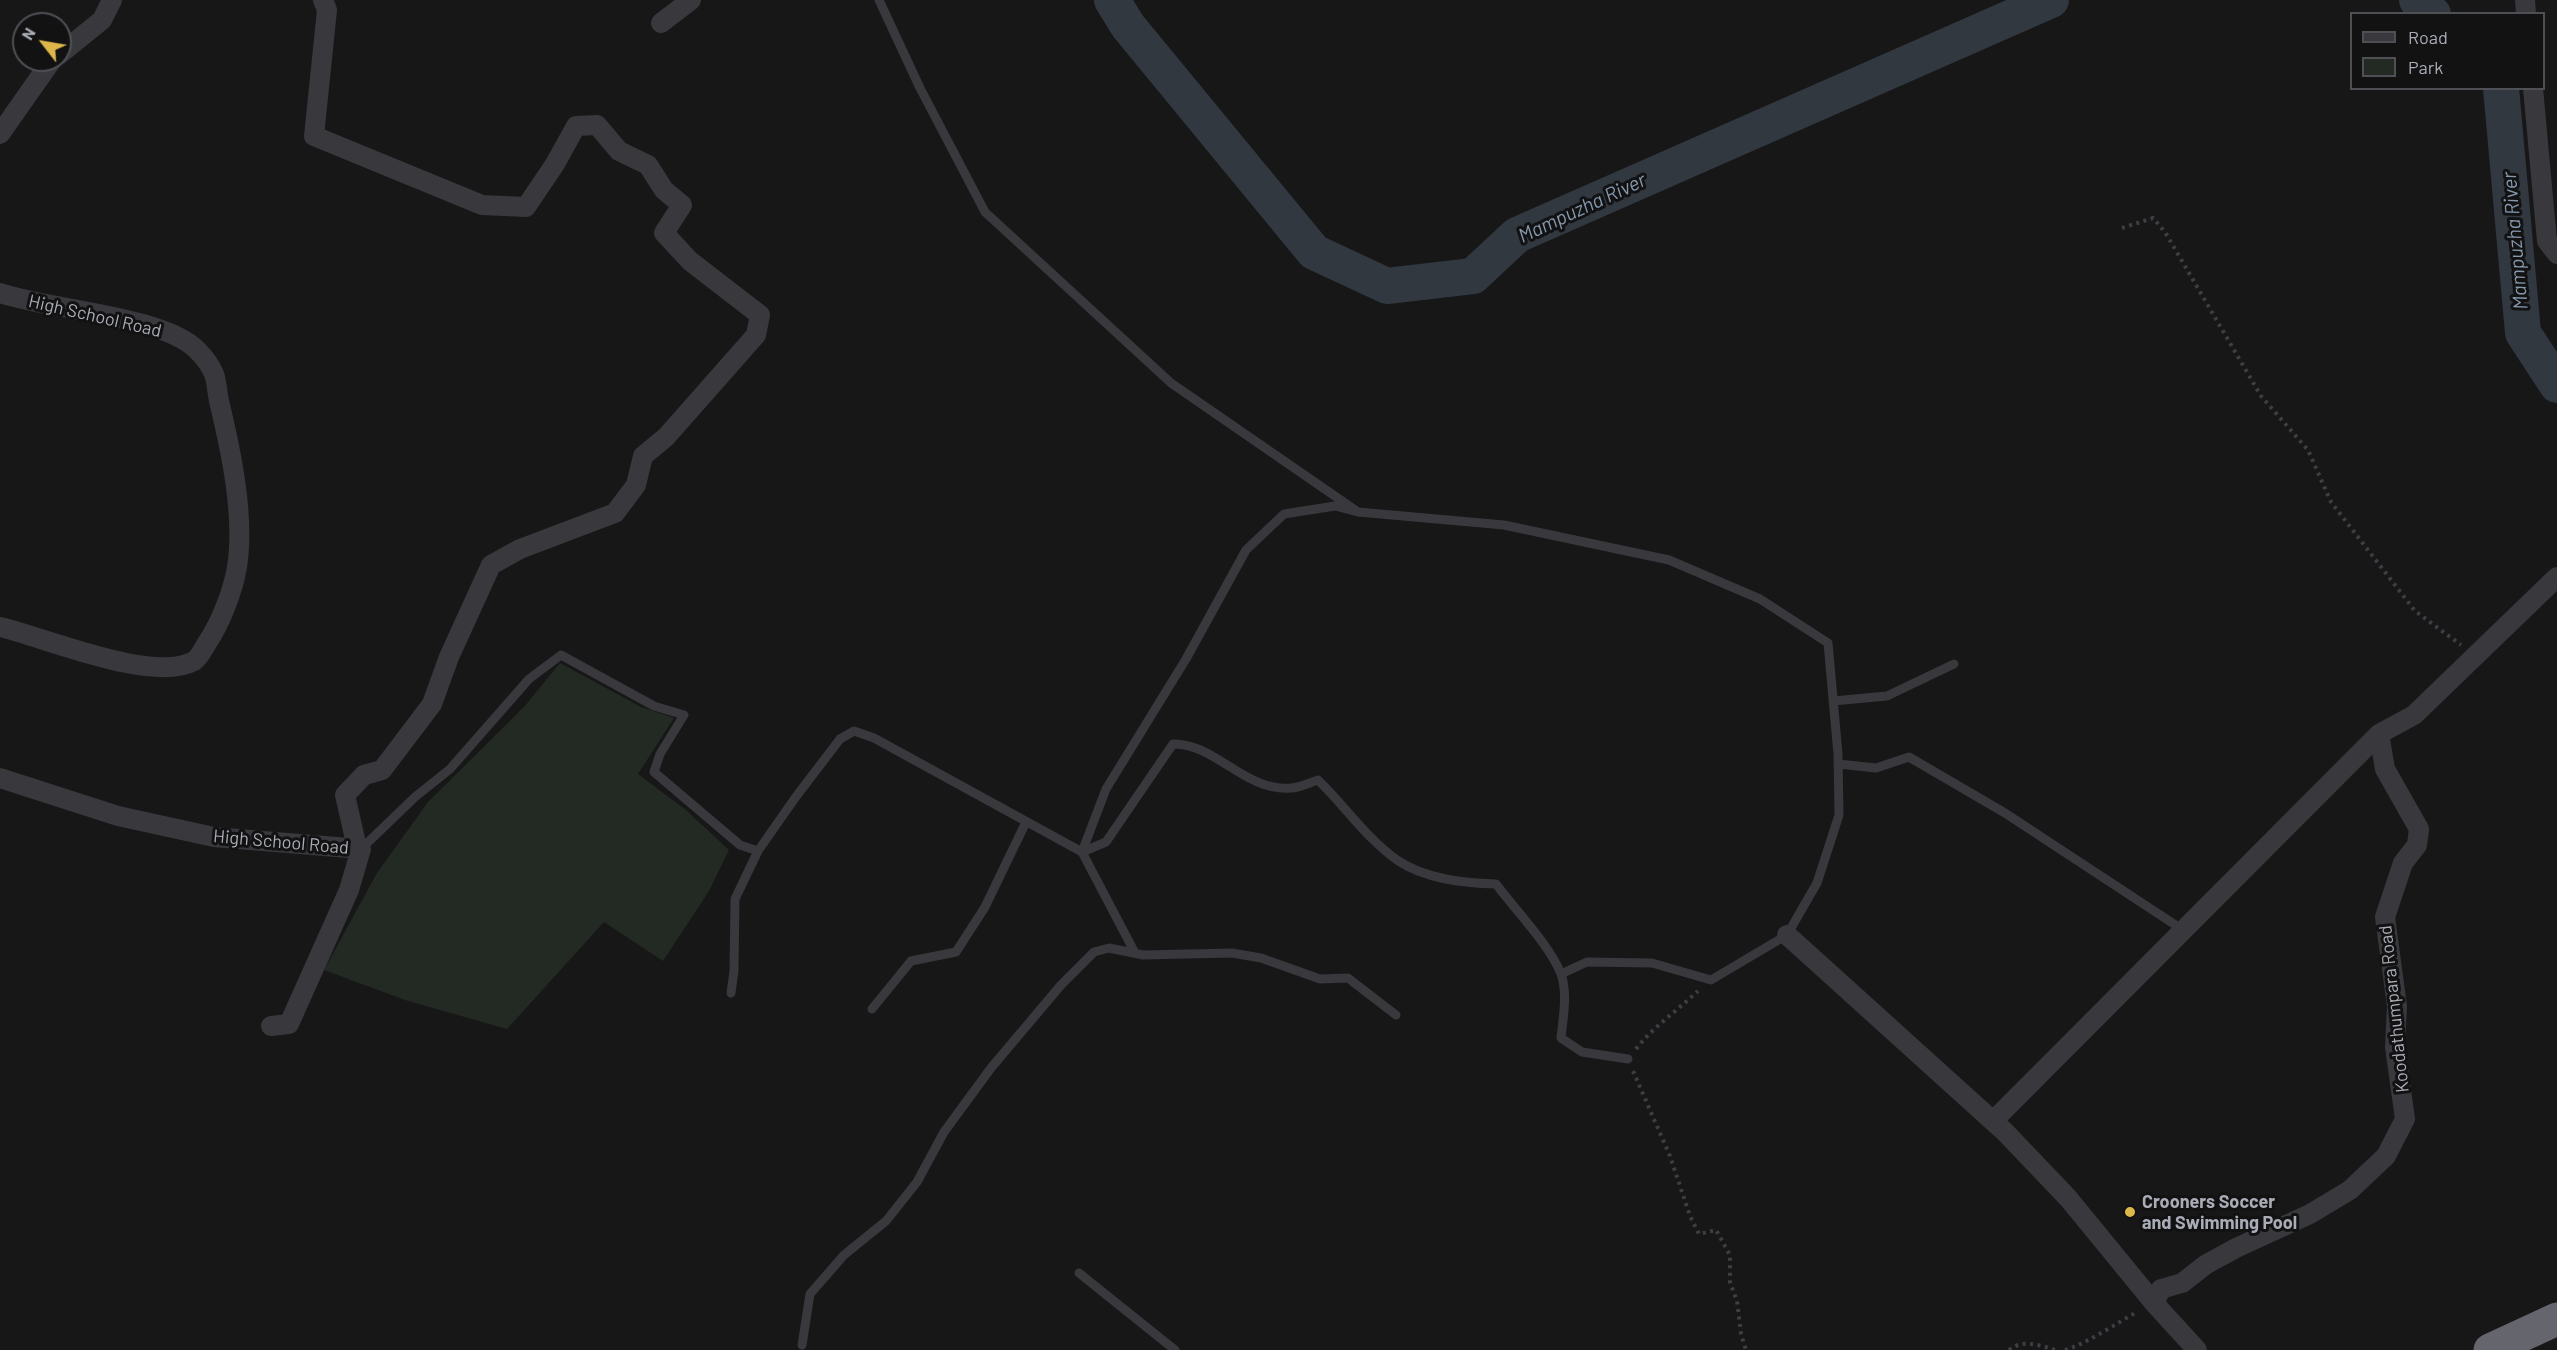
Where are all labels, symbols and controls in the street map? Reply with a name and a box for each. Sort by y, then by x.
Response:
north arrow [12,12,72,72]
legend [2350,12,2545,90]
text: N [17,24,39,43]
text: Road [2408,26,2448,48]
text: Park [2408,56,2443,78]
water label: Mampuzha River [1514,168,1650,248]
water label: Mampuzha River [2497,171,2533,311]
street label: High School Road [26,290,164,342]
street label: High School Road [212,825,350,859]
street label: Koodathumpara Road [2374,924,2414,1094]
place label: Crooners Soccer and Swimming Pool [2142,1191,2297,1234]
marker: Crooners Soccer and Swimming Pool [2123,1205,2137,1219]

